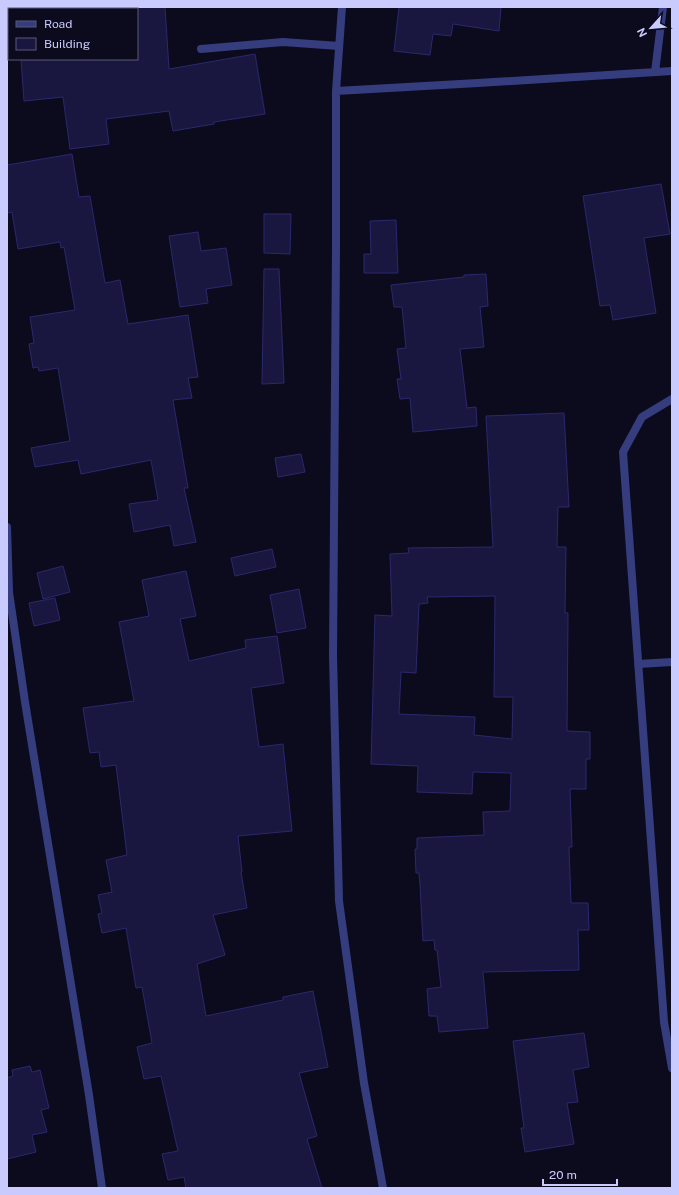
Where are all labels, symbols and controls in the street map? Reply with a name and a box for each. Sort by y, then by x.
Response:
legend [8,8,138,60]
north arrow [631,8,671,48]
text: Road [44,17,72,31]
text: N [635,26,649,39]
text: Building [44,37,90,51]
scale bar [543,1161,617,1187]
text: 20 m [549,1168,577,1182]

